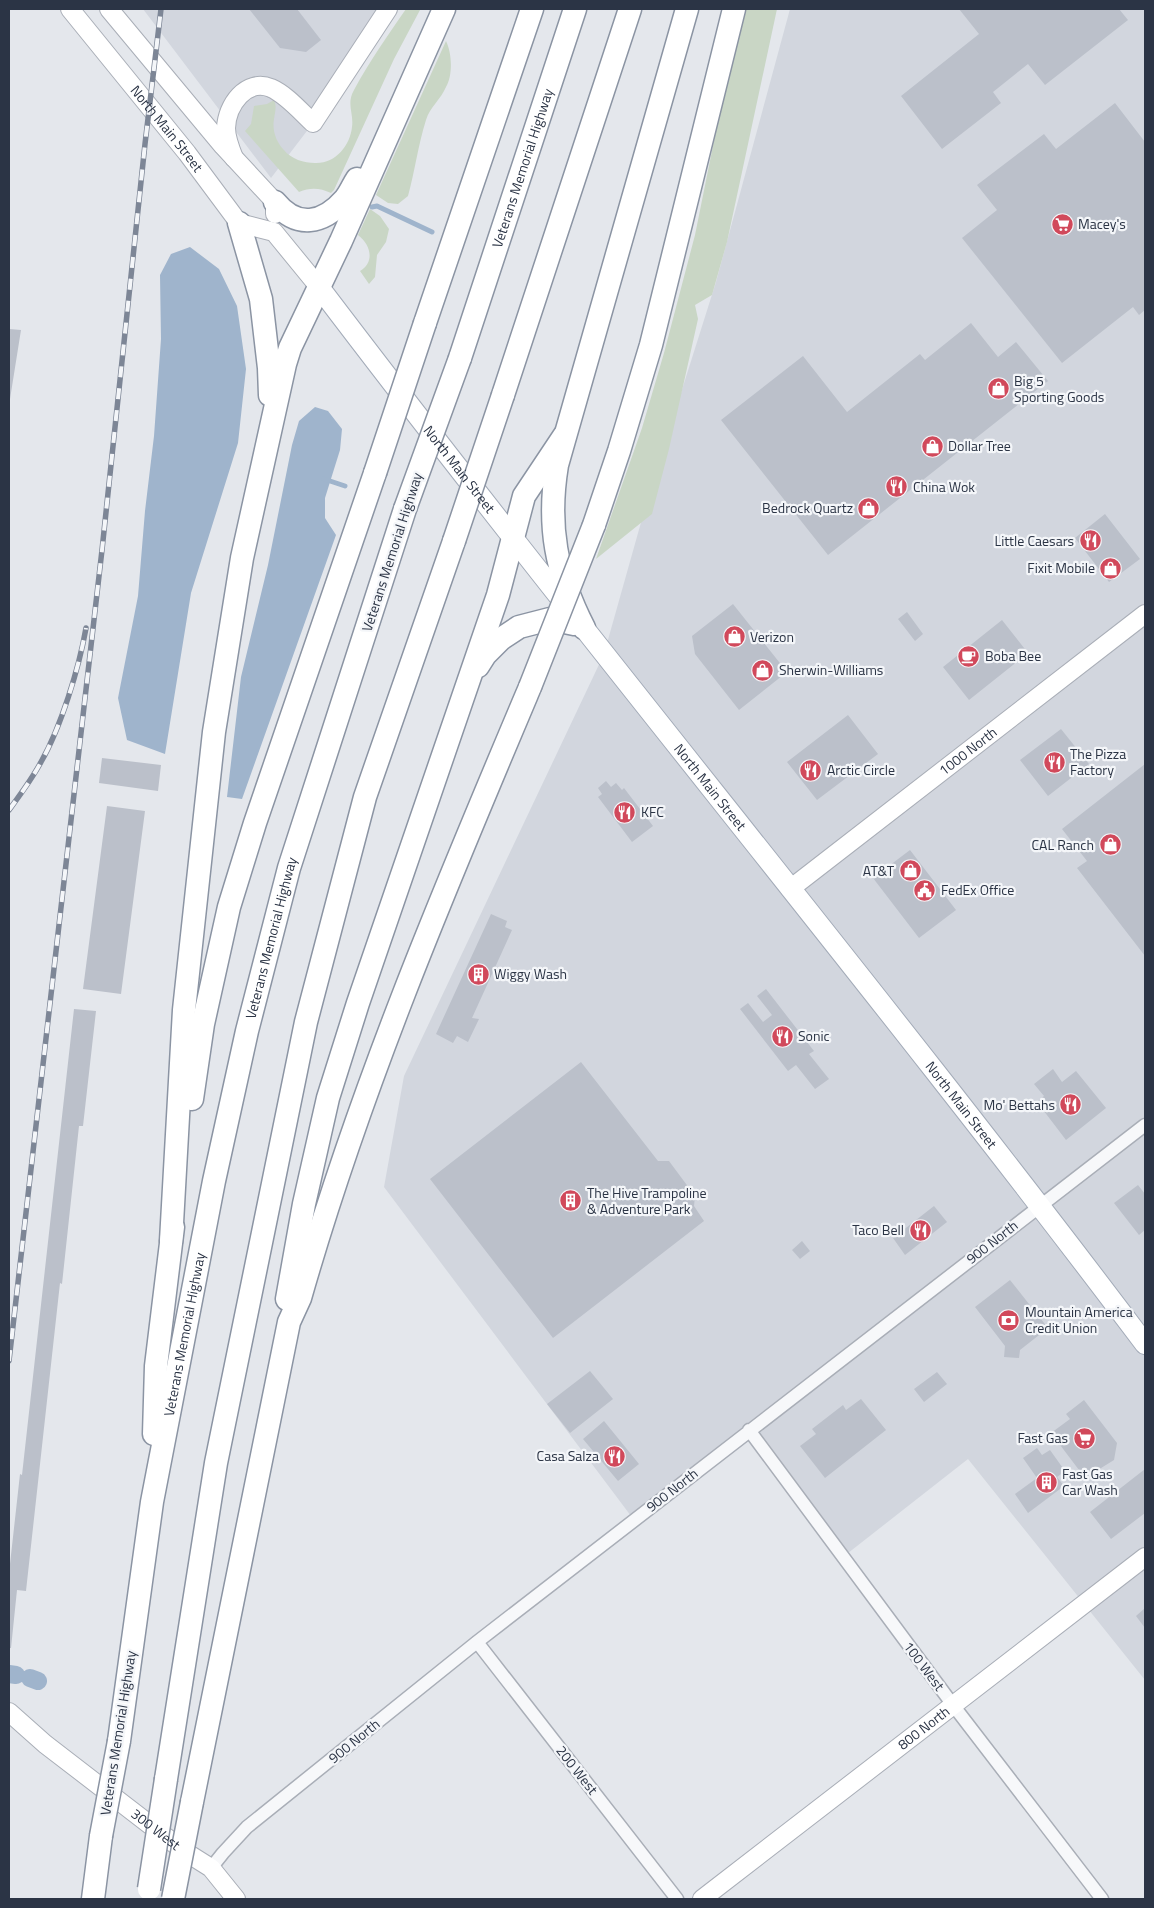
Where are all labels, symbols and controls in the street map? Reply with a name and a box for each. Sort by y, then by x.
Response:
street label: North Main Street [126,81,209,176]
street label: Veterans Memorial Highway [486,85,558,250]
supermarket icon: Macey's [1050,212,1074,236]
place label: Macey's [1078,213,1126,234]
place label: Big 5 Sporting Goods [1014,370,1104,407]
shop icon: Big 5 Sporting Goods [986,377,1010,401]
street label: North Main Street [419,421,501,517]
shop icon: Dollar Tree [920,434,944,458]
place label: Dollar Tree [948,435,1011,456]
street label: Veterans Memorial Highway [356,469,427,634]
restaurant icon: China Wok [885,475,909,499]
place label: China Wok [913,476,975,497]
shop icon: Bedrock Quartz [857,496,881,520]
place label: Bedrock Quartz [762,497,853,518]
restaurant icon: Little Caesars [1078,529,1102,553]
place label: Little Caesars [994,530,1074,551]
shop icon: Fixit Mobile [1099,556,1123,580]
place label: Fixit Mobile [1027,557,1095,578]
shop icon: Verizon [722,625,746,649]
place label: Verizon [750,626,794,647]
cafe icon: Boba Bee [957,644,981,668]
place label: Boba Bee [985,645,1041,666]
shop icon: Sherwin-Williams [751,658,775,682]
place label: Sherwin-Williams [779,659,883,680]
street label: 1000 North [934,722,1001,780]
street label: North Main Street [669,739,752,835]
place label: The Pizza Factory [1070,743,1126,780]
restaurant icon: The Pizza Factory [1042,750,1066,774]
restaurant icon: Arctic Circle [799,758,823,782]
place label: Arctic Circle [827,759,895,780]
restaurant icon: KFC [613,800,637,824]
place label: KFC [641,801,664,822]
shop icon: CAL Ranch [1098,833,1122,857]
place label: CAL Ranch [1031,834,1094,855]
street label: Veterans Memorial Highway [240,854,302,1021]
shop icon: AT&T [898,859,922,883]
place label: AT&T [863,860,895,881]
public building icon: FedEx Office [913,878,937,902]
place label: FedEx Office [941,879,1014,900]
building icon: Wiggy Wash [466,962,490,986]
place label: Wiggy Wash [494,963,567,984]
restaurant icon: Sonic [770,1024,794,1048]
place label: Sonic [798,1025,830,1046]
street label: North Main Street [921,1056,1003,1153]
restaurant icon: Mo' Bettahs [1059,1093,1083,1117]
place label: Mo' Bettahs [984,1094,1055,1115]
place label: The Hive Trampoline & Adventure Park [587,1182,707,1219]
building icon: The Hive Trampoline & Adventure Park [559,1189,583,1213]
street label: 900 North [961,1215,1022,1269]
restaurant icon: Taco Bell [908,1218,932,1242]
place label: Taco Bell [852,1219,904,1240]
street label: Veterans Memorial Highway [158,1250,210,1418]
place label: Mountain America Credit Union [1025,1301,1133,1338]
bank icon: Mountain America Credit Union [997,1308,1021,1332]
supermarket icon: Fast Gas [1072,1426,1096,1450]
place label: Fast Gas [1017,1427,1068,1448]
restaurant icon: Casa Salza [603,1444,627,1468]
place label: Casa Salza [537,1445,599,1466]
street label: 900 North [641,1463,702,1517]
place label: Fast Gas Car Wash [1062,1463,1118,1500]
building icon: Fast Gas Car Wash [1034,1470,1058,1494]
street label: 100 West [899,1637,950,1695]
street label: Veterans Memorial Highway [94,1649,141,1817]
street label: 800 North [893,1701,954,1754]
street label: 900 North [324,1713,384,1768]
street label: 200 West [552,1741,603,1799]
street label: 300 West [127,1803,185,1855]

